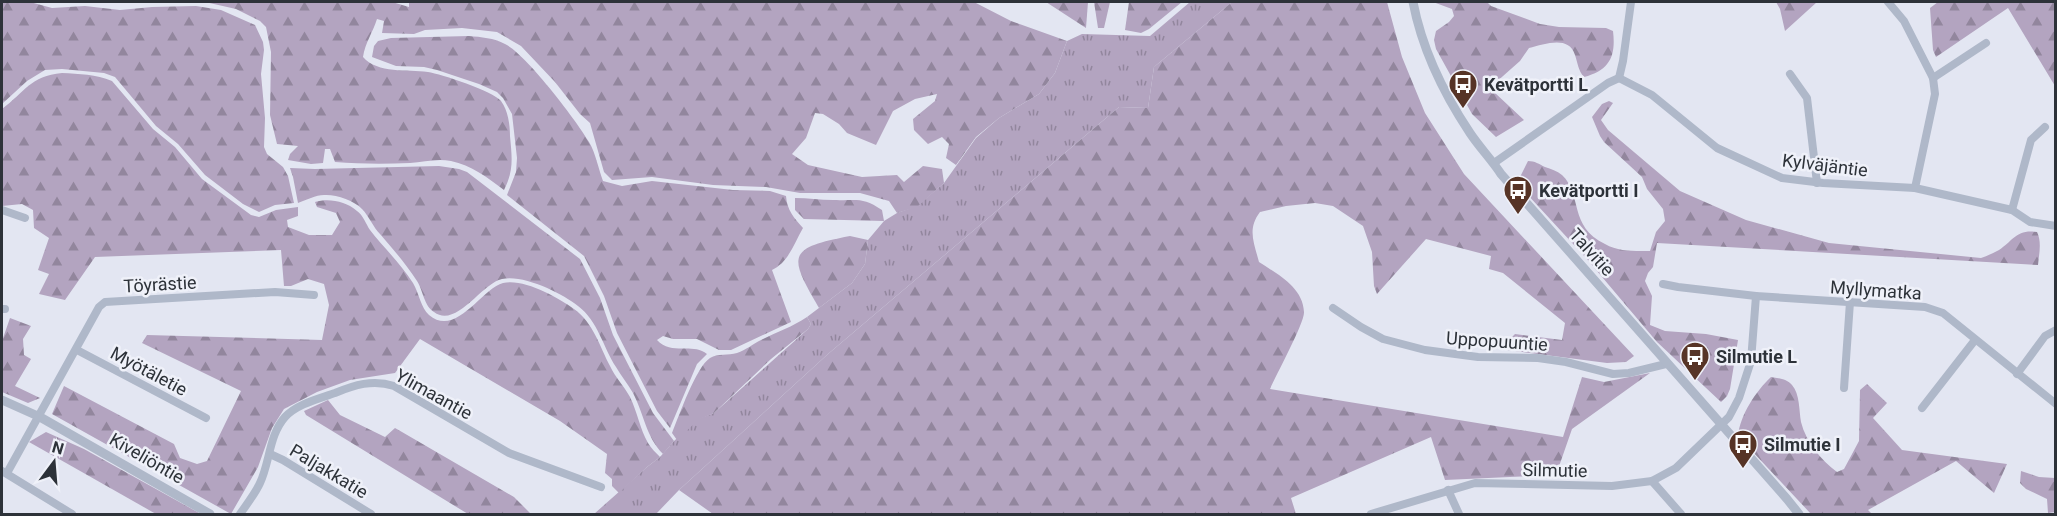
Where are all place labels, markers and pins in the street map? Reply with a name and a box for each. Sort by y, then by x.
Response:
bus stop icon: Kevätportti L [1447,68,1479,110]
place label: Kevätportti L [1484,74,1588,95]
bus stop icon: Kevätportti I [1502,174,1534,216]
place label: Kevätportti I [1539,180,1639,201]
bus stop icon: Silmutie L [1679,340,1711,382]
place label: Silmutie L [1716,346,1797,367]
bus stop icon: Silmutie I [1727,428,1759,470]
place label: Silmutie I [1764,434,1841,455]

